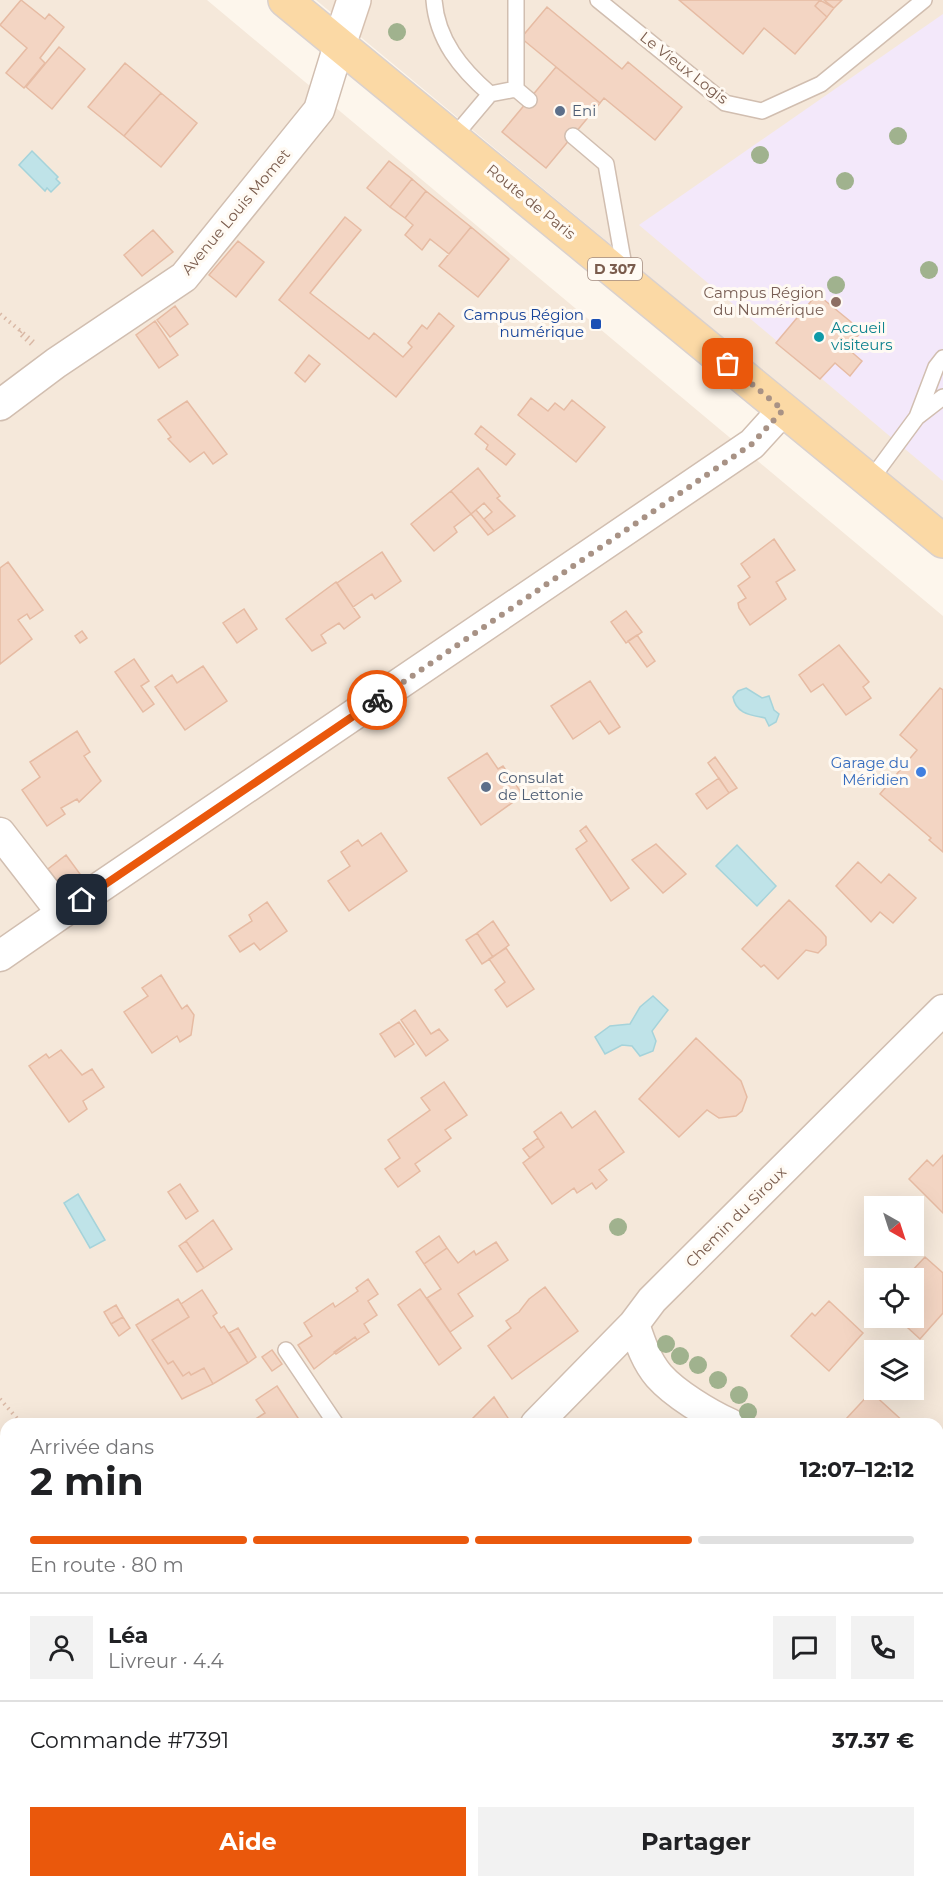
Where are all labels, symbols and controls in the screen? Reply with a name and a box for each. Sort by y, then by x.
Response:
street label: Le Vieux Logis [636,27,732,108]
place label: Eni [572,101,596,120]
marker: Eni [553,104,567,118]
street label: Avenue Louis Momet [177,145,294,279]
street label: Route de Paris [483,160,580,243]
road number: D 307 [588,258,642,280]
place label: Campus Région du Numérique [703,283,824,319]
marker: Campus Région du Numérique [829,295,843,309]
place label: Campus Région numérique [463,305,584,341]
marker: Campus Région numérique [589,317,603,331]
place label: Accueil visiteurs [831,318,893,354]
marker: Accueil visiteurs [812,330,826,344]
pin [702,338,753,389]
icon: bag [711,347,744,380]
courier [347,670,407,730]
icon: bike [361,684,394,717]
place label: Garage du Méridien [831,753,909,789]
marker: Garage du Méridien [914,765,928,779]
place label: Consulat de Lettonie [498,768,583,804]
marker: Consulat de Lettonie [479,780,493,794]
pin [56,874,107,925]
icon: home [65,883,98,916]
street label: Chemin du Siroux [681,1162,790,1271]
north arrow [864,1196,924,1256]
map controls [864,1196,924,1400]
button: locate [864,1268,924,1328]
button: layers [864,1340,924,1400]
text: Arrivée dans [30,1435,154,1459]
text: 12:07–12:12 [800,1456,914,1483]
text: 2 min [30,1457,144,1505]
text: En route · 80 m [30,1553,184,1577]
button: person [30,1616,93,1679]
button: chat [773,1616,836,1679]
button: phone [851,1616,914,1679]
text: Léa [108,1622,148,1649]
text: Livreur · 4.4 [108,1649,224,1673]
text: Commande #7391 [30,1727,229,1754]
text: 37.37 € [832,1727,914,1754]
button: Aide [30,1807,466,1876]
button: Partager [478,1807,914,1876]

